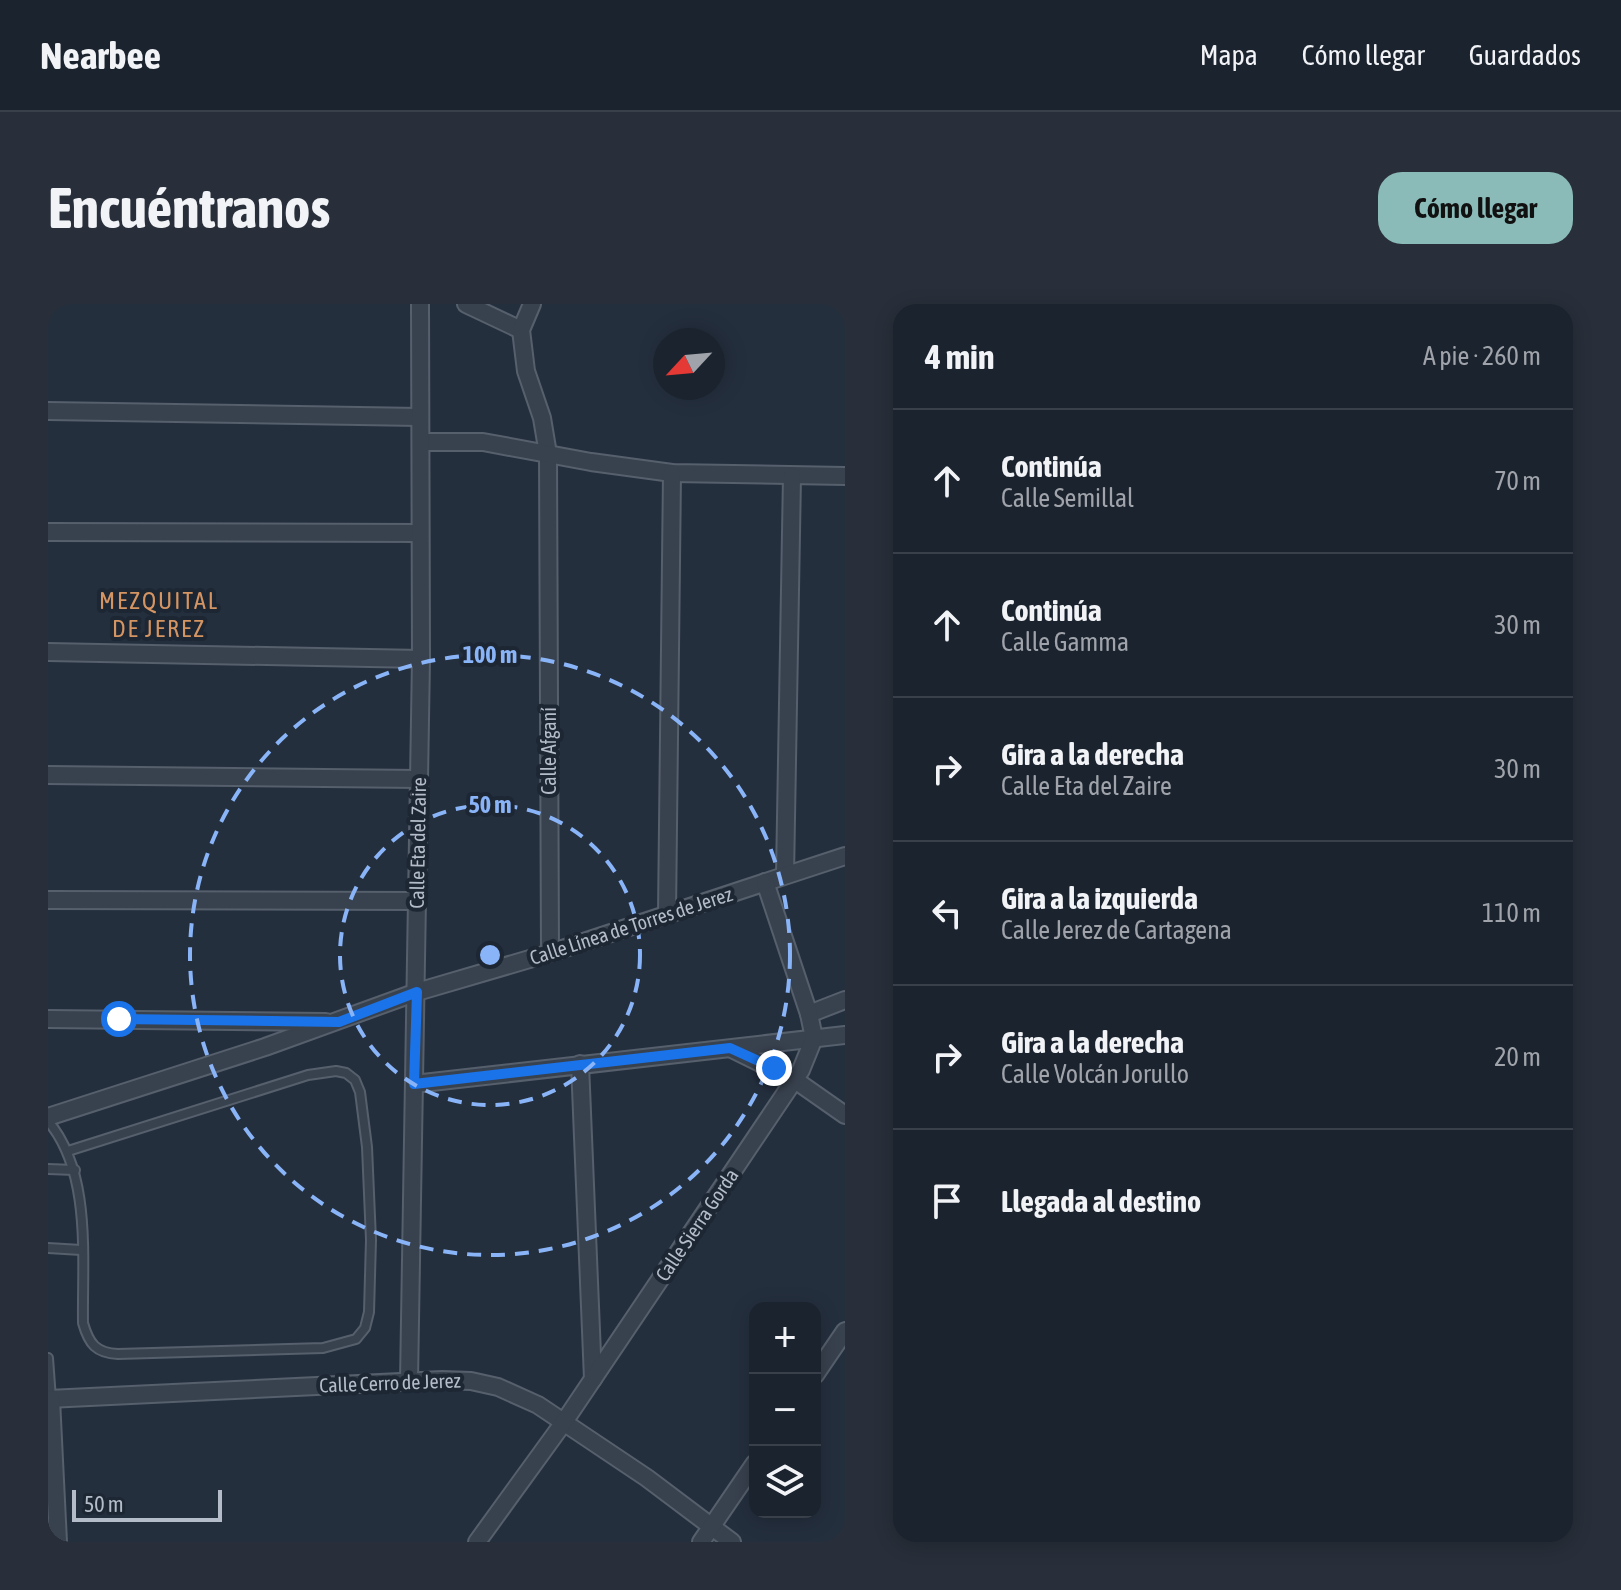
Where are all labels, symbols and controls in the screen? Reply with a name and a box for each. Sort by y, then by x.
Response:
text: Nearbee [40,34,161,77]
text: Mapa [1200,39,1258,71]
text: Cómo llegar [1302,39,1425,71]
text: Guardados [1469,39,1581,71]
button: Cómo llegar [1378,172,1573,244]
text: Encuéntranos [48,176,330,240]
north arrow [653,328,725,400]
text: 4 min [925,337,994,376]
text: A pie · 260 m [1423,341,1541,371]
text: Continúa [1001,449,1102,483]
icon: ahead [925,459,969,503]
text: 70 m [1494,466,1541,496]
text: Calle Semillal [1001,483,1134,513]
district label: MEZQUITAL DE JEREZ [99,587,219,642]
text: Continúa [1001,593,1102,627]
icon: ahead [925,603,969,647]
text: 30 m [1494,610,1541,640]
text: Calle Gamma [1001,627,1129,657]
text: 100 m [463,641,517,668]
street label: Calle Afganí [537,707,560,795]
text: Gira a la derecha [1001,737,1184,771]
icon: right [925,747,969,791]
text: 30 m [1494,754,1541,784]
text: Calle Eta del Zaire [1001,771,1172,801]
street label: Calle Eta del Zaire [405,777,430,909]
text: 50 m [468,791,512,818]
text: Gira a la izquierda [1001,881,1198,915]
street label: Calle Línea de Torres de Jerez [527,882,735,969]
icon: left [925,891,969,935]
text: 110 m [1482,898,1541,928]
text: Calle Jerez de Cartagena [1001,915,1232,945]
centre of rings [476,941,504,969]
route start [101,1001,137,1037]
text: Gira a la derecha [1001,1025,1184,1059]
icon: right [925,1035,969,1079]
text: 20 m [1494,1042,1541,1072]
route end [756,1050,792,1086]
text: Calle Volcán Jorullo [1001,1059,1189,1089]
street label: Calle Sierra Gorda [650,1164,743,1285]
icon: arrive [925,1179,969,1223]
text: Llegada al destino [1001,1184,1201,1218]
map controls [749,1302,821,1518]
button: + [749,1302,821,1374]
street label: Calle Cerro de Jerez [319,1369,461,1396]
button: − [749,1374,821,1446]
button: layers [749,1446,821,1518]
scale bar [72,1486,222,1522]
text: 50 m [84,1491,124,1517]

